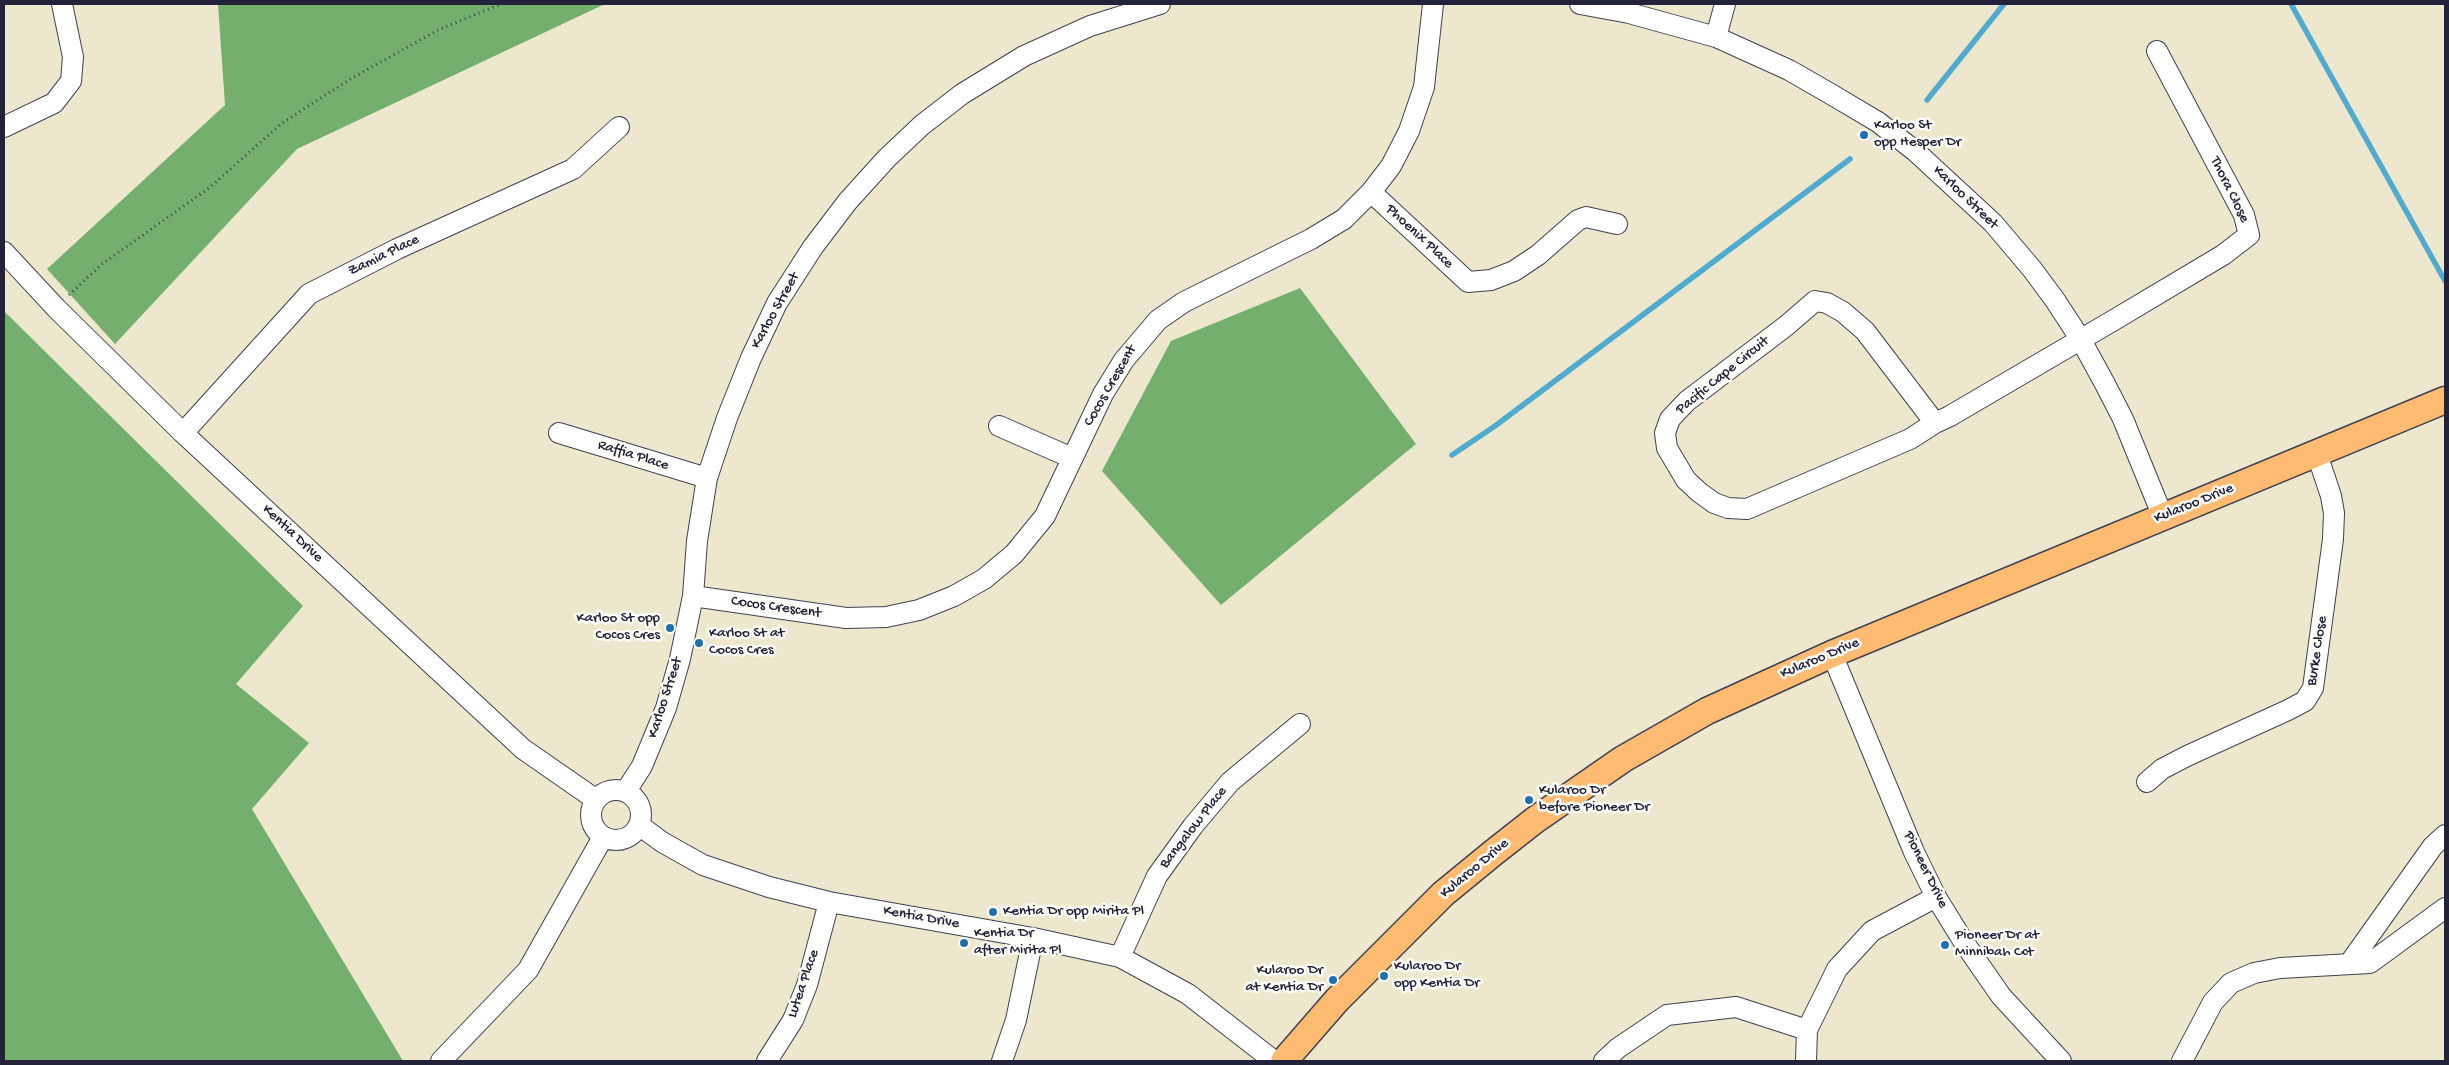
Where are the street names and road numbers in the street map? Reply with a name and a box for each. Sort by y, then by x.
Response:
street label: Thora Close [2205,154,2253,226]
street label: Karloo Street [1928,162,2002,234]
street label: Phoenix Place [1381,201,1457,273]
street label: Zamia Place [346,231,422,281]
street label: Karloo Street [748,270,804,352]
street label: Pacific Cape Circuit [1673,333,1773,419]
street label: Cocos Crescent [1081,342,1141,430]
street label: Raffia Place [595,437,671,475]
street label: Kularoo Drive [2152,480,2236,528]
street label: Kentia Drive [258,501,326,567]
street label: Cocos Crescent [730,593,822,623]
street label: Burke Close [2304,615,2332,687]
street label: Kularoo Drive [1778,634,1862,684]
street label: Karloo Street [644,655,688,741]
street label: Bangalow Place [1156,783,1232,873]
street label: Pioneer Drive [1899,829,1951,911]
street label: Kularoo Drive [1437,835,1513,903]
street label: Kentia Drive [881,902,961,934]
street label: Lutea Place [784,947,824,1021]

